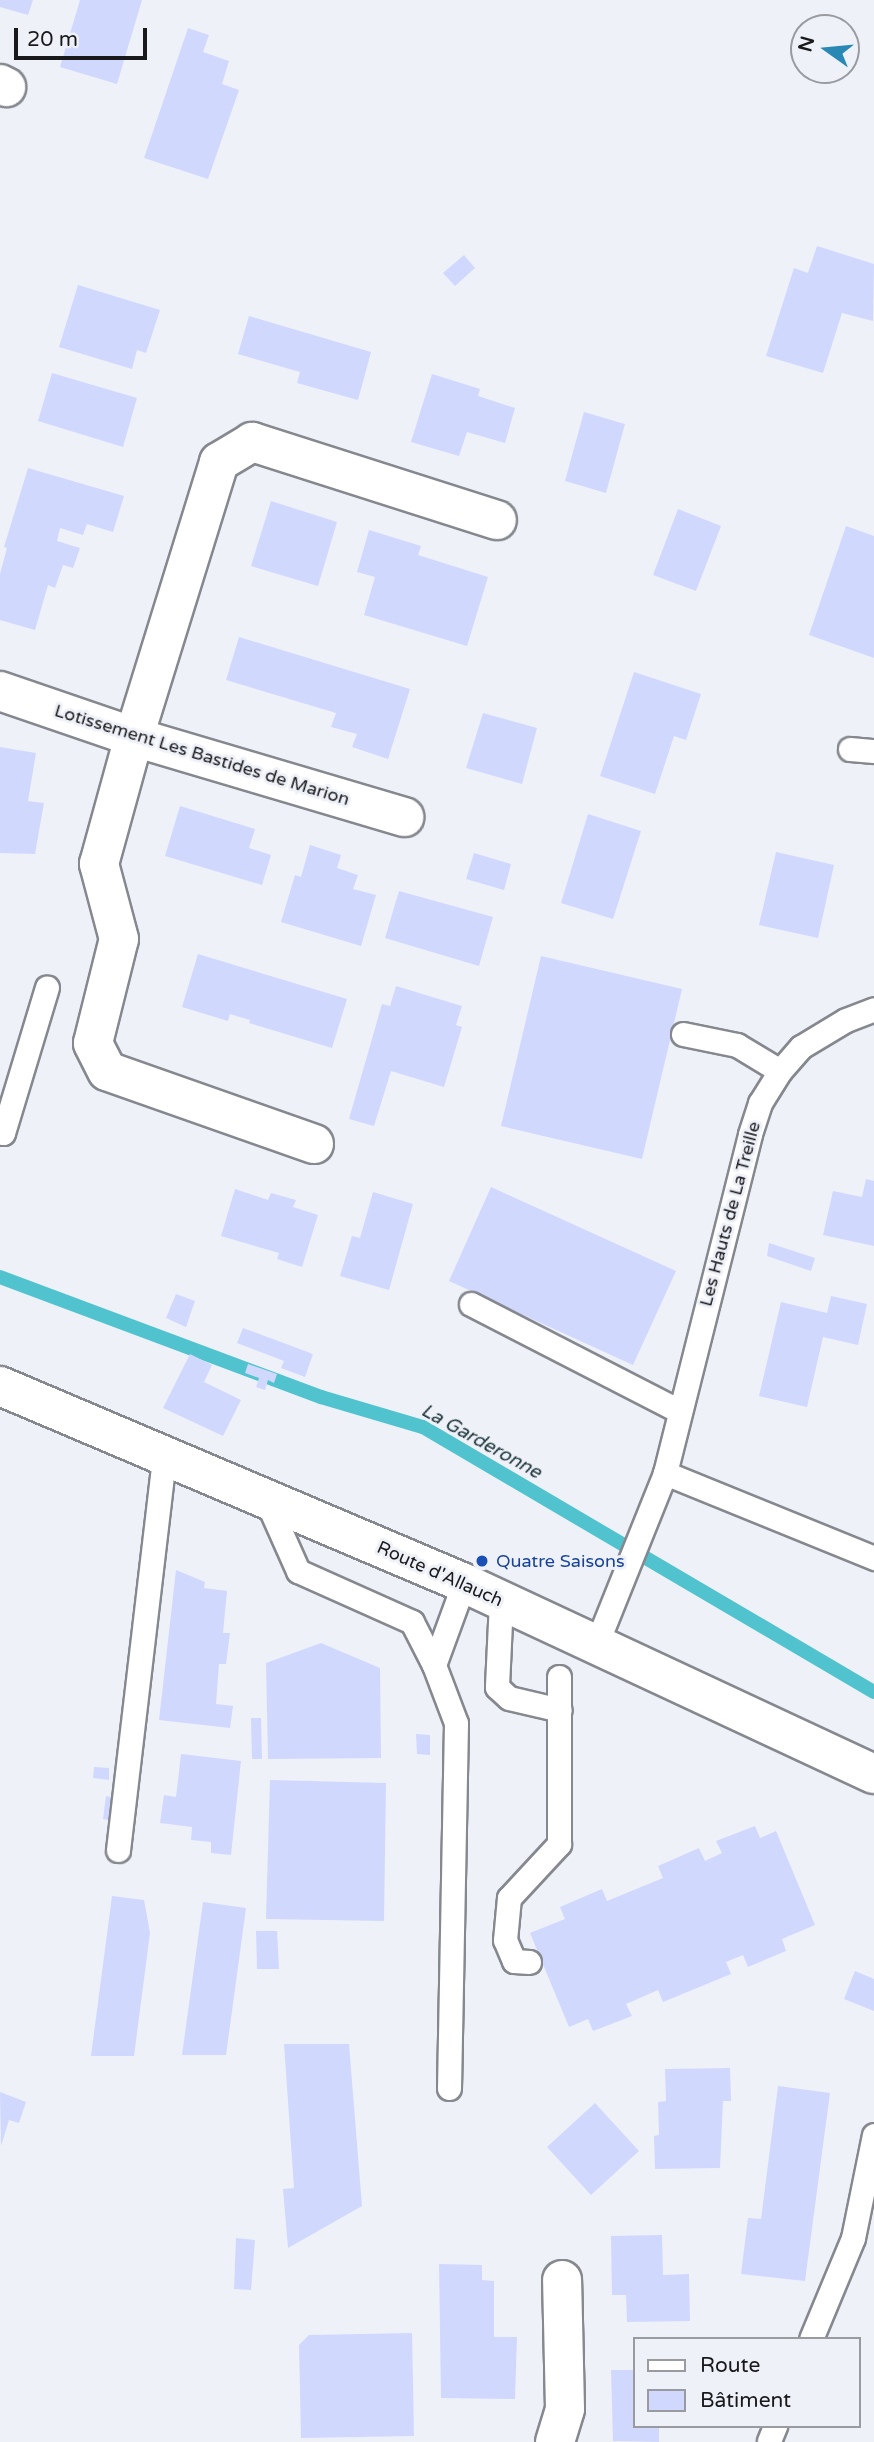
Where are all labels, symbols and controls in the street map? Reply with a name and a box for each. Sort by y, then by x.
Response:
scale bar [18,14,150,58]
north arrow [790,14,860,84]
text: 20 m [27,27,78,52]
text: N [794,34,819,54]
street label: Lotissement Les Bastides de Marion [52,700,352,810]
street label: Les Hauts de La Treille [695,1119,765,1309]
water label: La Garderonne [417,1400,545,1484]
street label: Route d'Allauch [374,1537,506,1611]
place label: Quatre Saisons [496,1550,625,1572]
marker: Quatre Saisons [474,1553,490,1569]
legend [632,2337,860,2428]
text: Route [700,2353,760,2378]
text: Bâtiment [700,2388,791,2413]

